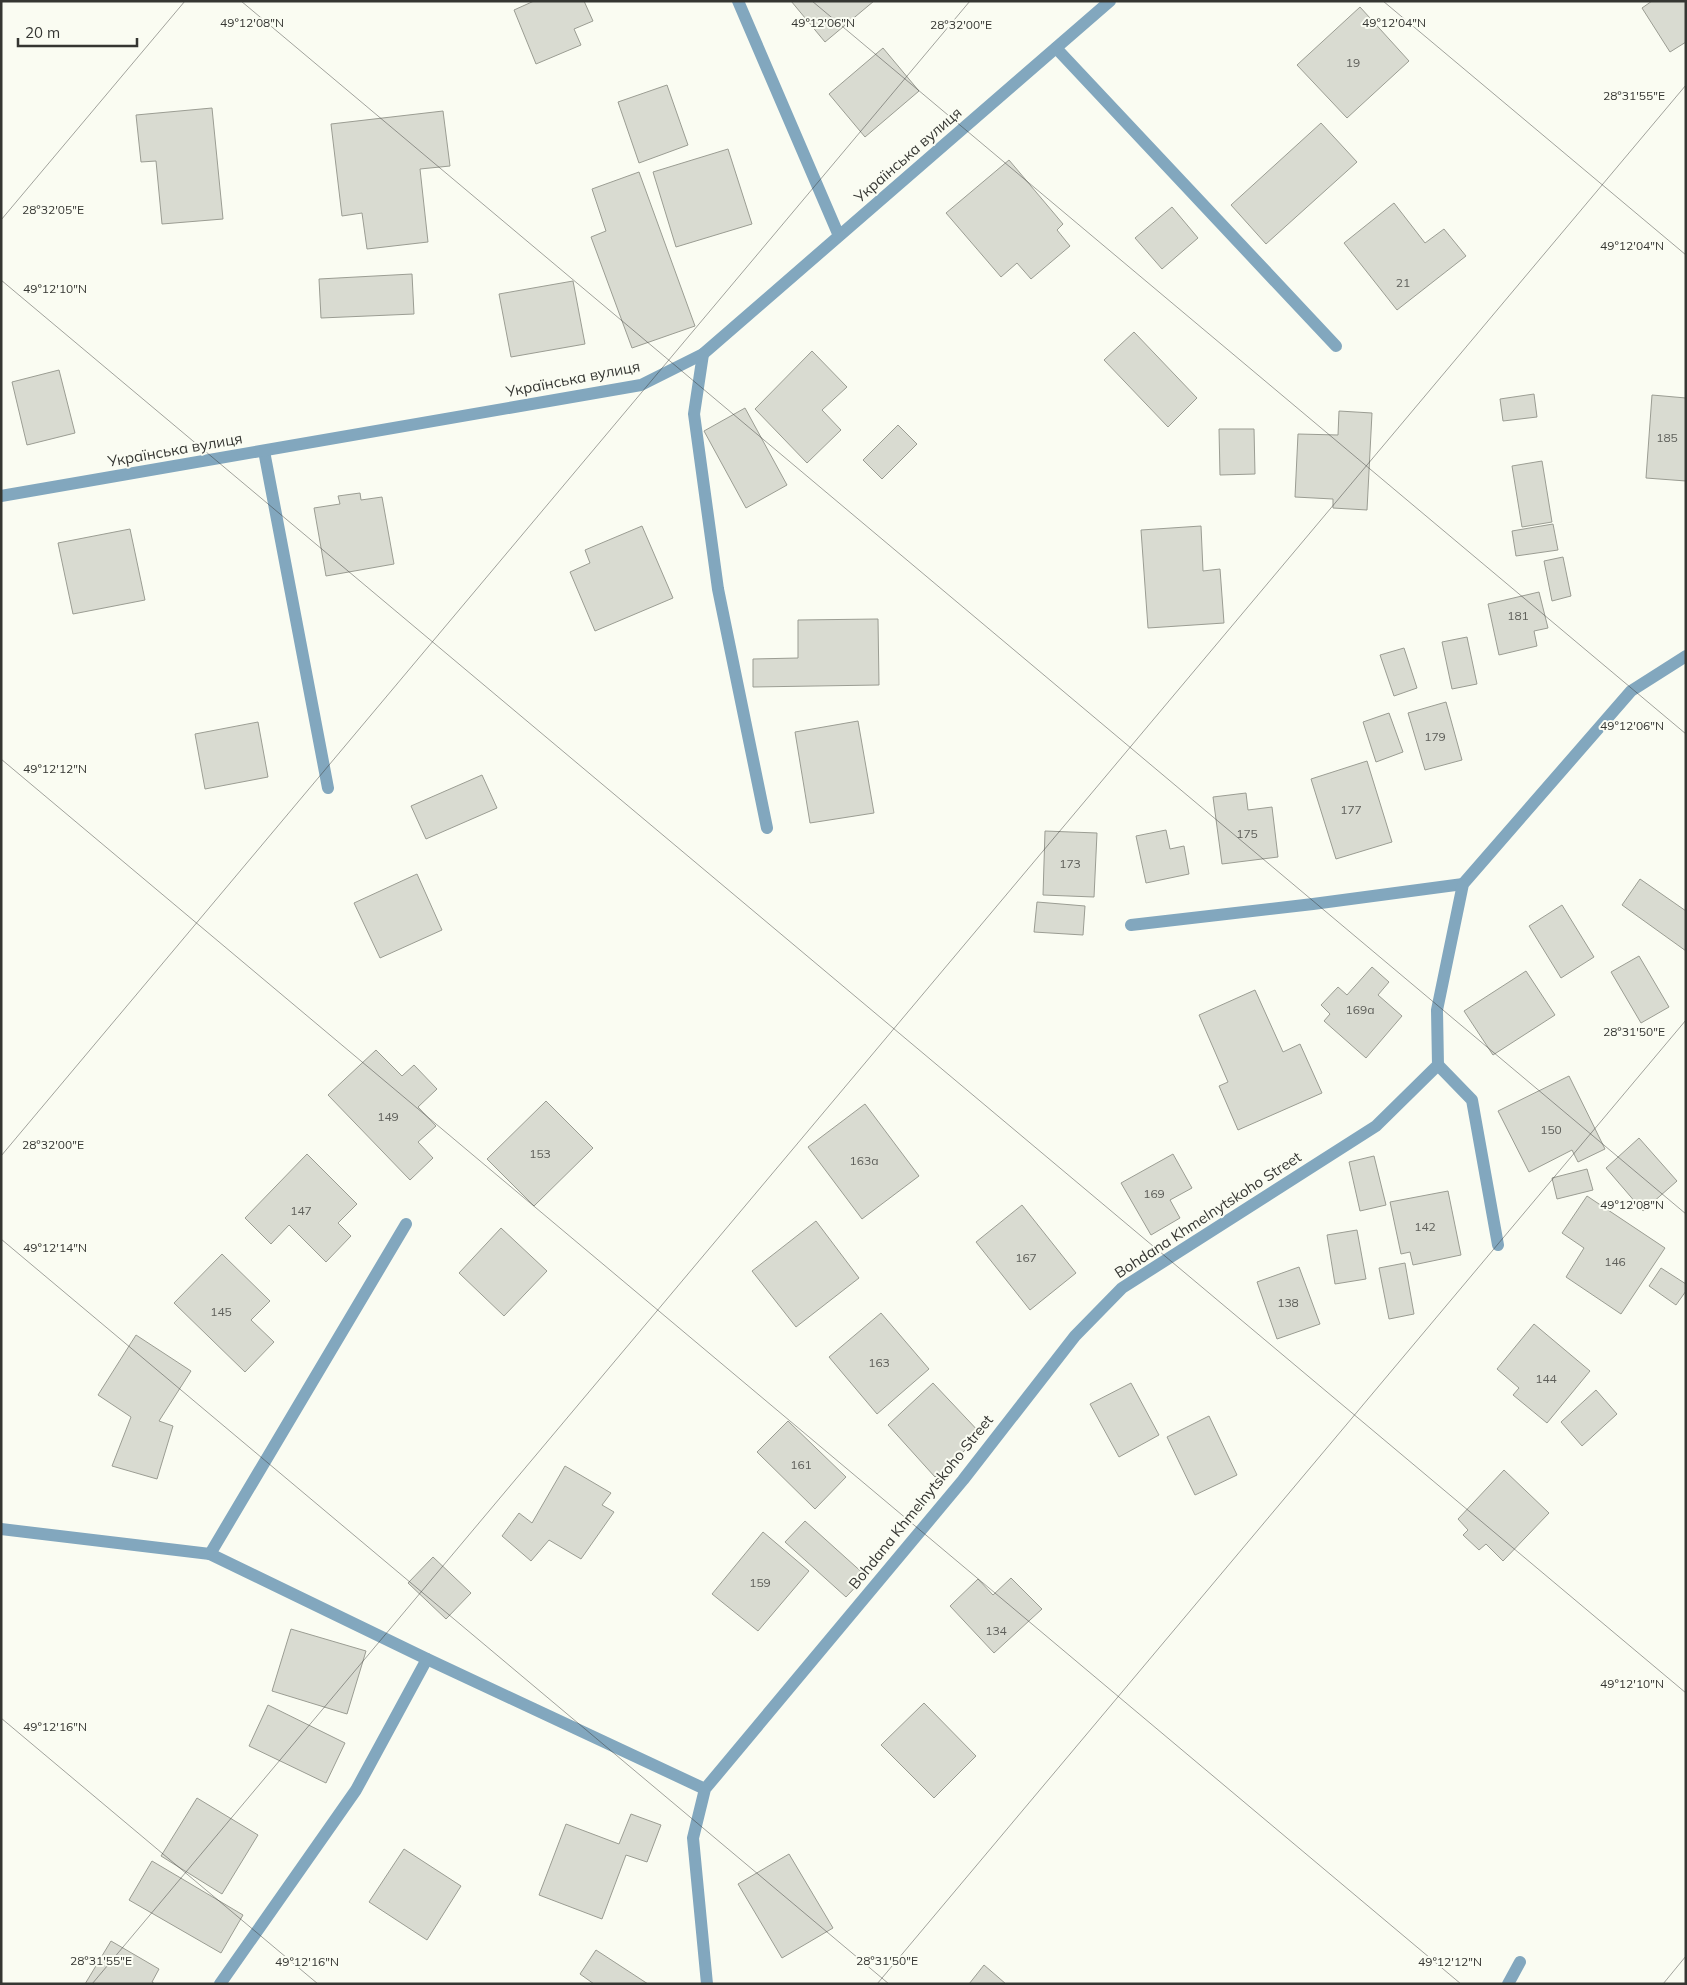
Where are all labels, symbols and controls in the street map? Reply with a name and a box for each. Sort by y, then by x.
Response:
scale bar [18,15,136,47]
text: 49°12'08"N [220,15,284,30]
text: 49°12'06"N [791,15,855,30]
text: 49°12'04"N [1362,15,1426,30]
text: 28°32'00"E [930,17,992,32]
text: 20 m [25,23,60,42]
house number: 19 [1346,55,1360,70]
text: 28°31'55"E [1603,88,1665,103]
street label: Українська вулиця [849,103,965,207]
text: 28°32'05"E [22,202,84,217]
text: 49°12'04"N [1600,238,1664,253]
house number: 21 [1396,275,1410,290]
text: 49°12'10"N [23,281,87,296]
street label: Українська вулиця [503,356,642,401]
street label: Українська вулиця [105,428,244,471]
house number: 185 [1656,430,1678,445]
house number: 181 [1507,608,1529,623]
text: 49°12'06"N [1600,718,1664,733]
house number: 179 [1424,729,1446,744]
text: 49°12'12"N [23,761,87,776]
house number: 177 [1340,802,1362,817]
house number: 175 [1236,826,1258,841]
house number: 173 [1059,856,1081,871]
house number: 169а [1346,1002,1374,1017]
text: 28°31'50"E [1603,1024,1665,1039]
house number: 149 [377,1109,399,1124]
house number: 150 [1540,1122,1562,1137]
text: 28°32'00"E [22,1137,84,1152]
house number: 153 [529,1146,551,1161]
street label: Bohdana Khmelnytskoho Street [1111,1147,1305,1282]
house number: 163а [850,1153,878,1168]
house number: 169 [1143,1186,1165,1201]
text: 49°12'08"N [1600,1197,1664,1212]
house number: 147 [290,1203,312,1218]
house number: 142 [1414,1219,1436,1234]
text: 49°12'14"N [23,1240,87,1255]
house number: 167 [1015,1250,1037,1265]
house number: 146 [1604,1254,1626,1269]
house number: 138 [1277,1295,1299,1310]
house number: 145 [210,1304,232,1319]
house number: 163 [868,1355,890,1370]
house number: 144 [1535,1371,1557,1386]
street label: Bohdana Khmelnytskoho Street [844,1411,997,1593]
house number: 161 [790,1457,812,1472]
house number: 159 [749,1575,771,1590]
house number: 134 [985,1623,1007,1638]
text: 49°12'10"N [1600,1676,1664,1691]
text: 49°12'16"N [23,1719,87,1734]
text: 28°31'55"E [70,1953,132,1968]
text: 28°31'50"E [856,1953,918,1968]
text: 49°12'16"N [275,1954,339,1969]
text: 49°12'12"N [1418,1954,1482,1969]

